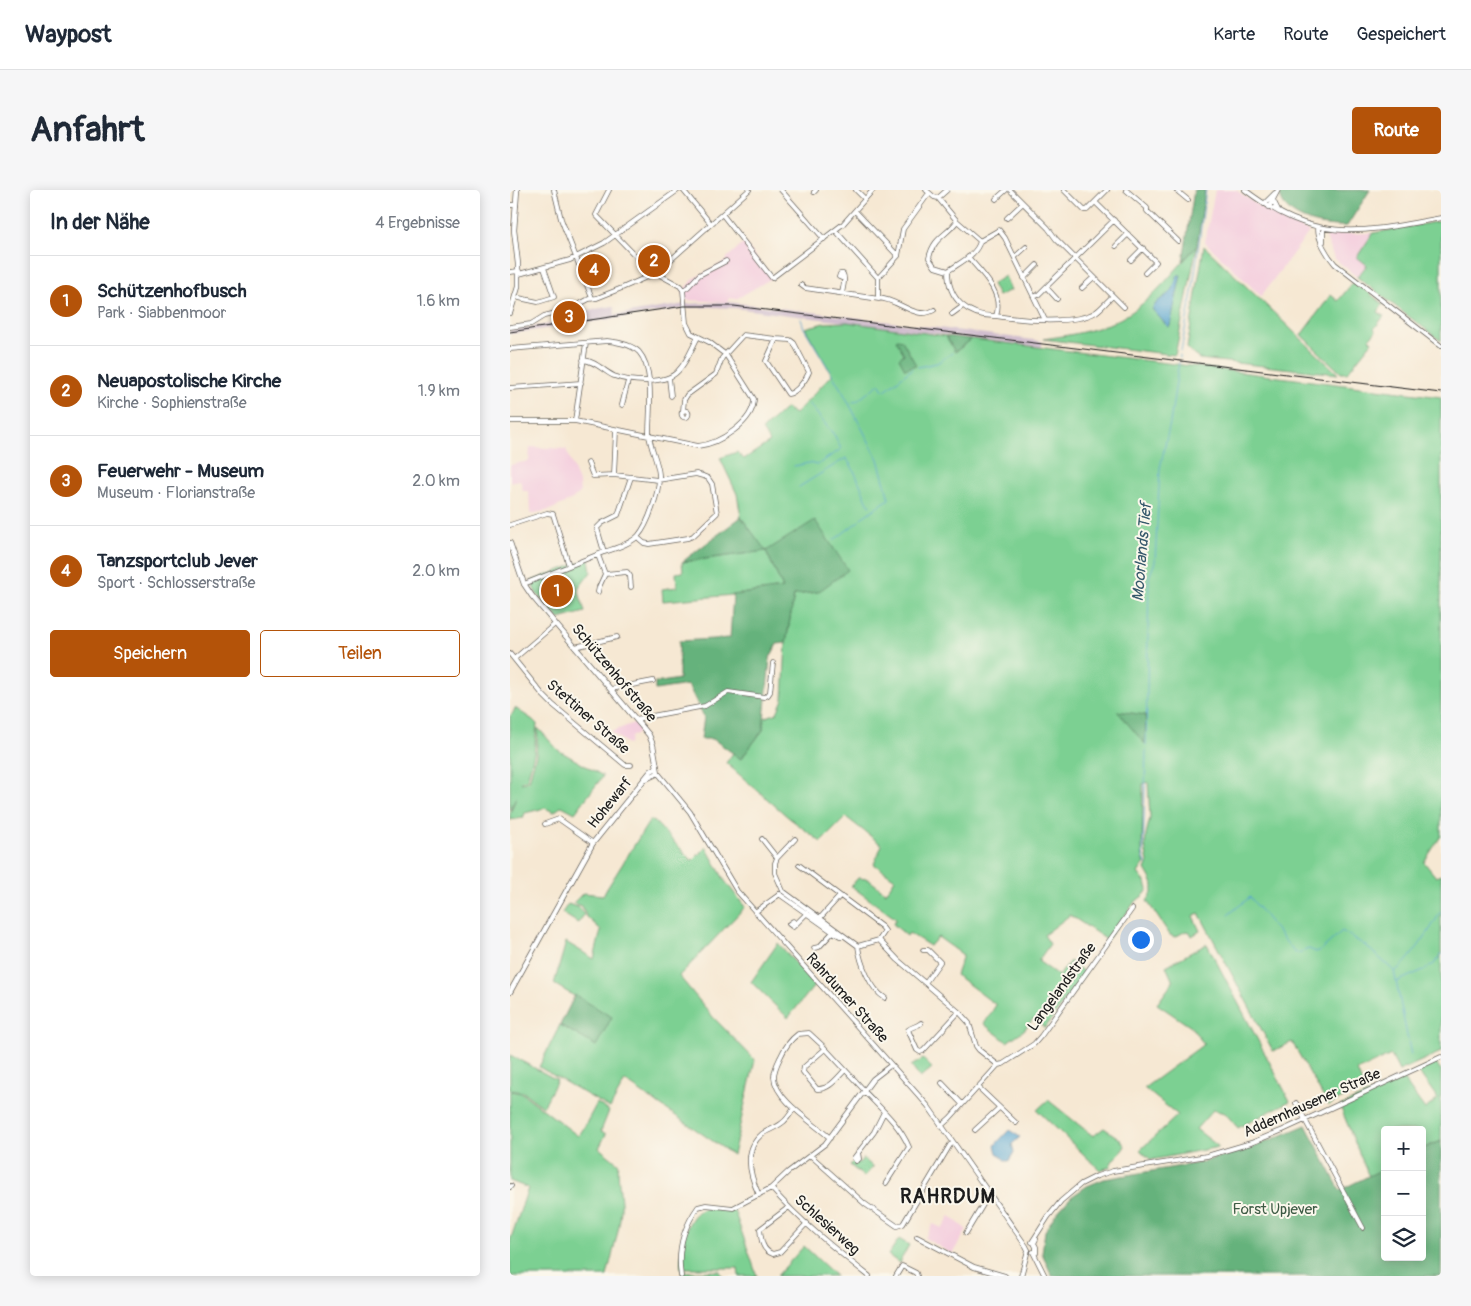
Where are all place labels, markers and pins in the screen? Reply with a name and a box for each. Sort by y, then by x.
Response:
pin: 2 [638,242,670,280]
pin: 4 [578,251,610,289]
pin: 3 [553,298,585,336]
pin: 1 [541,572,573,610]

